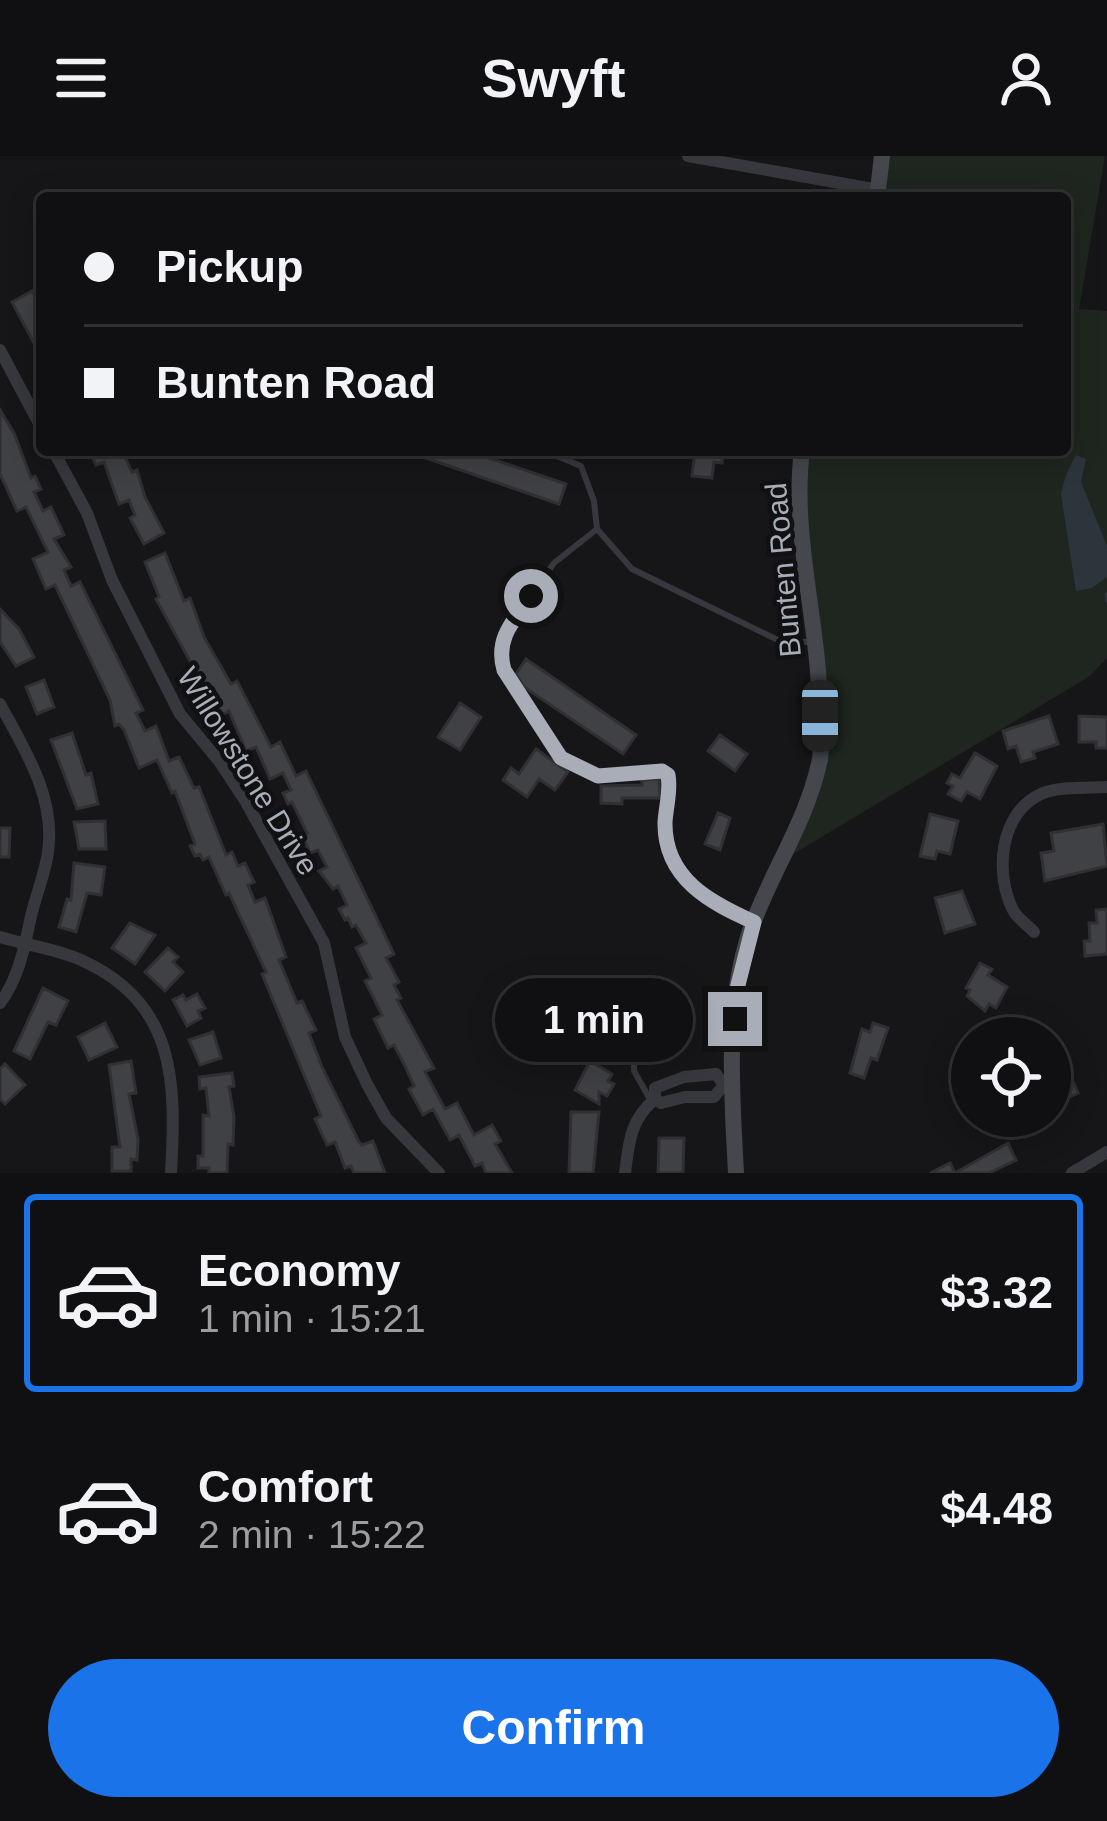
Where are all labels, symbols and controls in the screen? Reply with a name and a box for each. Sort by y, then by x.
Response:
icon: menu [48,45,114,111]
icon: person [993,45,1059,111]
text: Swyft [481,48,626,108]
text: Pickup [156,241,304,292]
text: Bunten Road [156,357,436,408]
street label: Bunten Road [759,481,807,659]
route start [504,569,558,623]
street label: Willowstone Drive [171,661,325,881]
car [802,680,838,752]
callout: 1 min [495,977,693,1061]
route end [708,992,762,1046]
text: 1 min [543,998,645,1041]
map controls [951,1017,1071,1137]
button: locate [951,1017,1071,1137]
icon: car [54,1239,162,1347]
text: Economy [198,1245,401,1296]
text: $3.32 [940,1267,1053,1318]
text: 1 min · 15:21 [198,1297,426,1340]
icon: car [54,1455,162,1563]
text: Comfort [198,1461,373,1512]
text: $4.48 [940,1483,1053,1534]
text: 2 min · 15:22 [198,1513,426,1556]
button: Confirm [48,1659,1059,1797]

